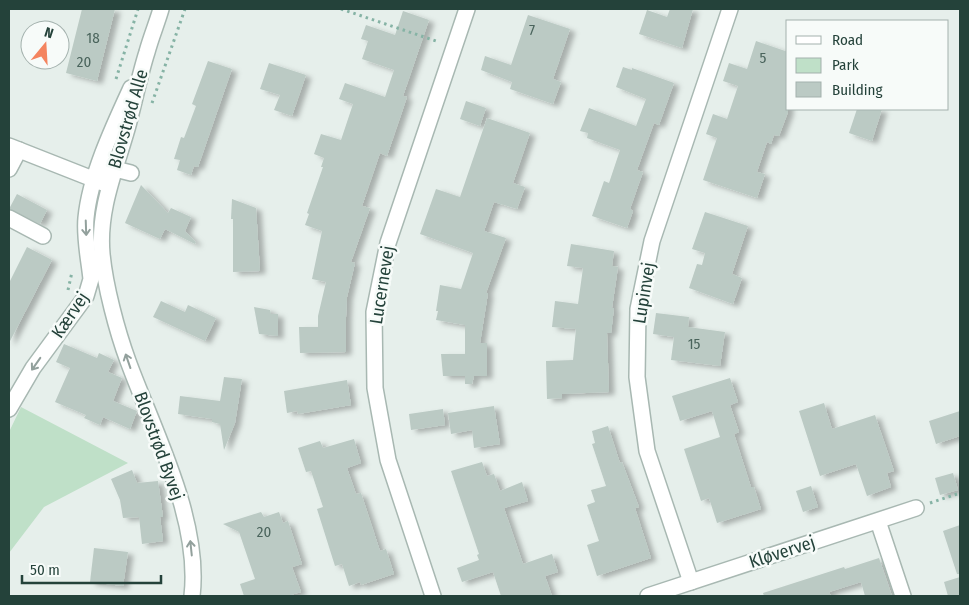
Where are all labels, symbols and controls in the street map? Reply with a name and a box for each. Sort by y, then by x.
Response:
north arrow [20,20,70,70]
legend [786,20,949,110]
house number: 7 [529,21,535,39]
text: N [42,24,55,42]
house number: 18 [86,29,100,47]
text: Road [832,31,863,49]
house number: 5 [760,49,767,67]
house number: 20 [77,53,91,71]
text: Park [832,56,859,74]
street label: Blovstrød Alle [103,67,153,171]
text: Building [832,81,883,99]
one-way arrow [81,219,90,235]
street label: Lucernevej [365,244,399,326]
street label: Lupinvej [628,261,660,325]
street label: Kærvej [47,288,93,342]
house number: 15 [688,335,700,353]
one-way arrow [123,354,132,369]
one-way arrow [31,357,42,370]
street label: Blovstrød Byvej [129,389,189,503]
house number: 20 [257,523,271,541]
street label: Kløvervej [746,531,818,573]
one-way arrow [186,540,196,556]
scale bar [22,552,161,584]
text: 50 m [30,561,60,579]

